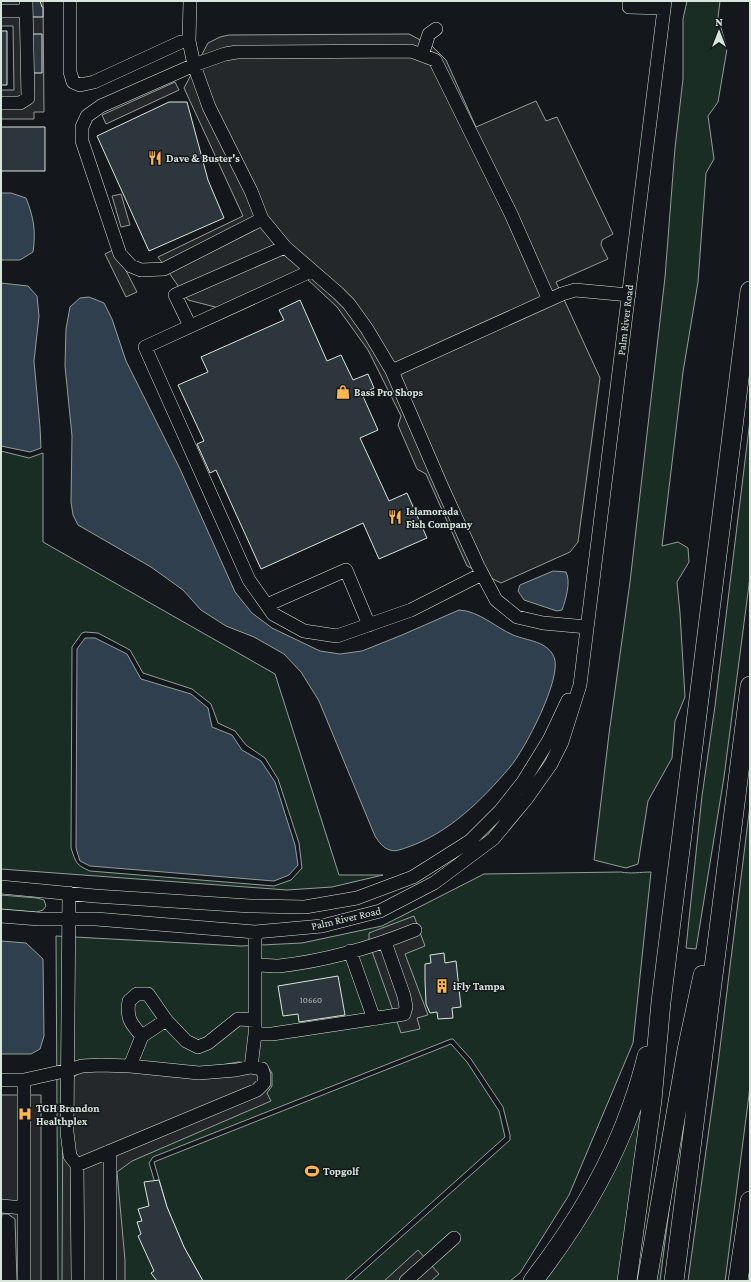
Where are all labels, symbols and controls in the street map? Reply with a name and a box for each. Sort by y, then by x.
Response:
north arrow [699,12,739,52]
text: N [715,16,723,28]
restaurant icon: Dave & Buster's [147,150,163,166]
place label: Dave & Buster's [166,152,240,164]
street label: Palm River Road [615,284,635,356]
shop icon: Bass Pro Shops [335,384,351,400]
place label: Bass Pro Shops [354,386,424,398]
place label: Islamorada Fish Company [406,505,473,530]
restaurant icon: Islamorada Fish Company [387,509,403,525]
street label: Palm River Road [310,904,382,932]
building icon: iFly Tampa [434,978,450,994]
place label: iFly Tampa [453,980,506,992]
house number: 10660 [300,995,322,1005]
place label: TGH Brandon Healthplex [36,1102,100,1127]
hospital icon: TGH Brandon Healthplex [17,1106,33,1122]
sports icon: Topgolf [304,1163,320,1179]
place label: Topgolf [323,1165,360,1177]

